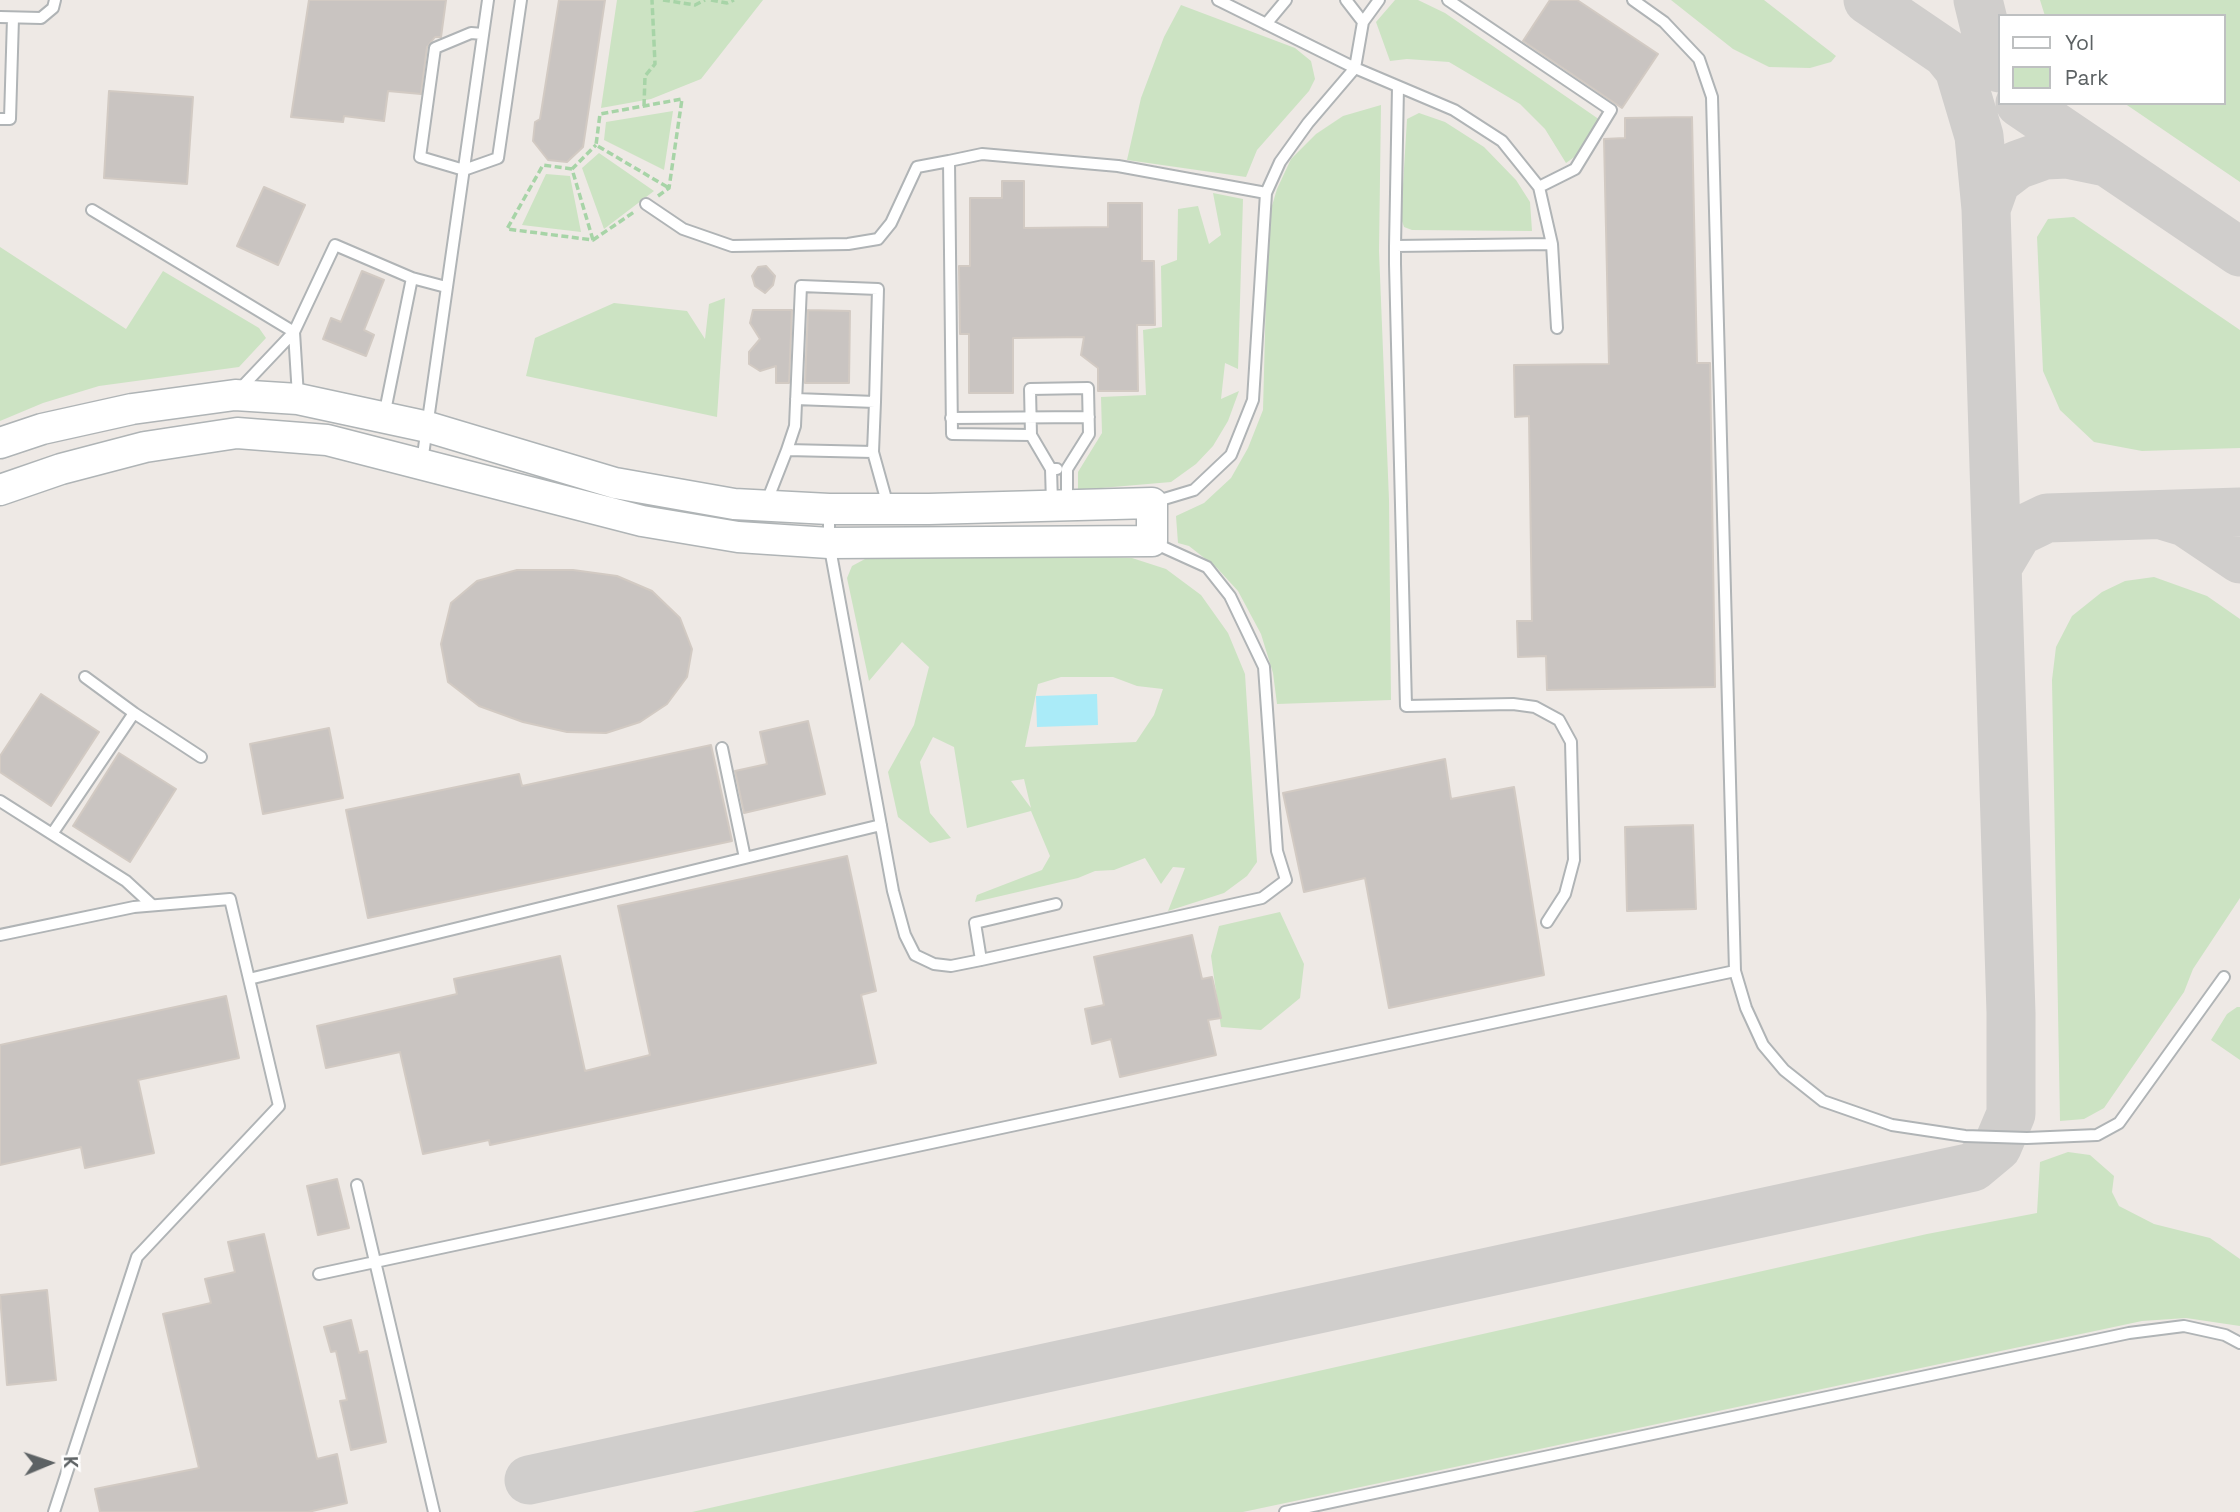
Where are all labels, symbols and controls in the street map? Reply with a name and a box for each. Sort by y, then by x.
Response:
legend [1998,14,2226,105]
text: Yol [2065,29,2094,56]
text: Park [2065,64,2109,91]
north arrow [14,1428,84,1498]
text: K [58,1456,83,1469]

